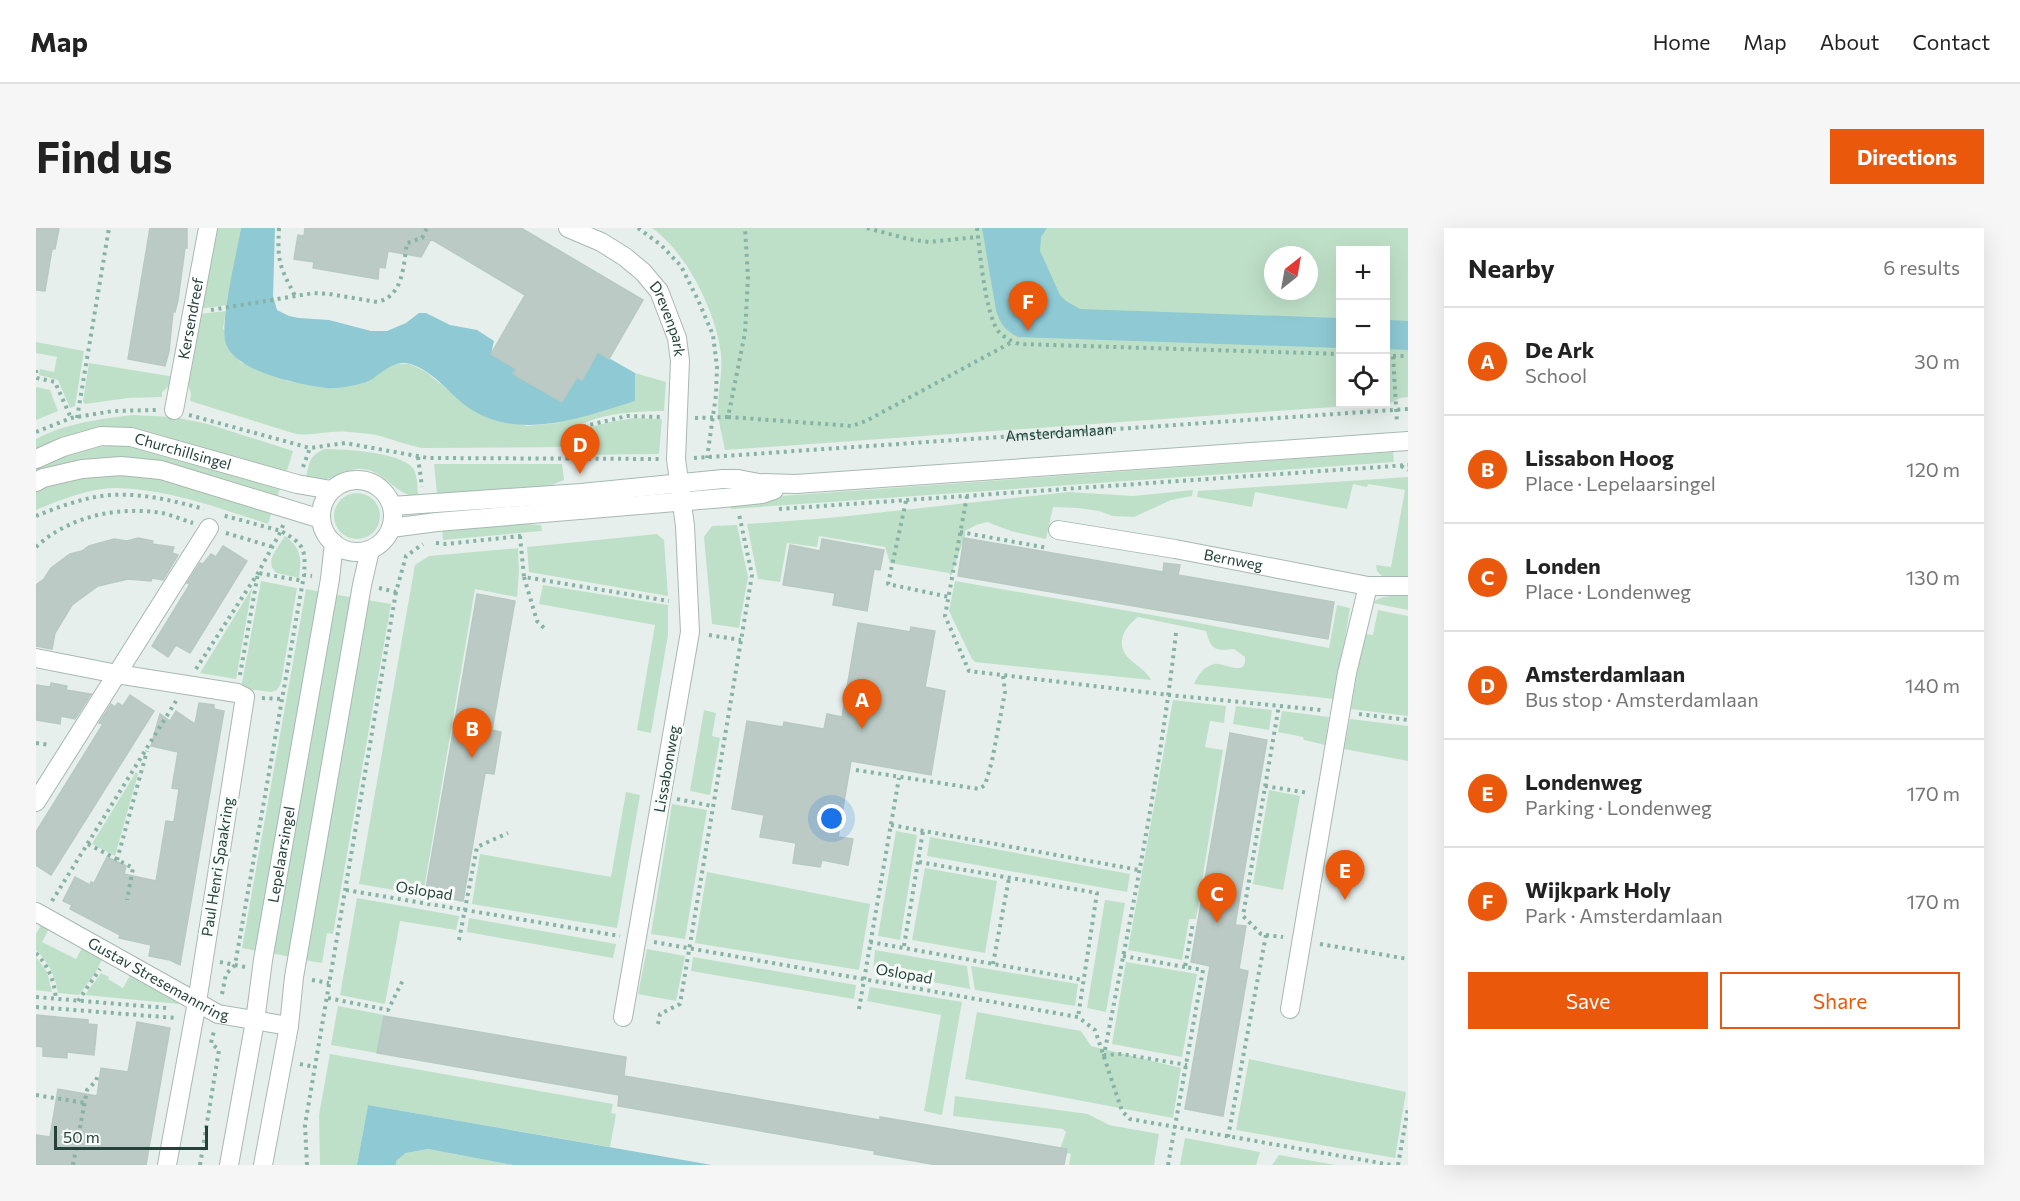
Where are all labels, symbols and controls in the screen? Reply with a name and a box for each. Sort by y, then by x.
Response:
text: Map [30,24,88,58]
text: Home [1653,29,1710,54]
text: Map [1743,29,1787,54]
text: About [1820,29,1879,54]
text: Contact [1912,29,1990,54]
button: Directions [1830,129,1984,184]
text: Find us [36,130,172,182]
north arrow [1264,246,1318,300]
map controls [1336,246,1390,408]
button: + [1336,246,1390,300]
text: Nearby [1468,252,1555,283]
text: 6 results [1883,255,1960,279]
street label: Kersendreef [174,276,207,361]
street label: Drevenpark [646,277,689,358]
pin: F [1008,282,1048,331]
button: − [1336,300,1390,354]
text: De Ark [1525,336,1594,363]
text: A [1480,349,1495,373]
text: 30 m [1914,349,1960,373]
button: locate [1336,354,1390,408]
text: School [1525,363,1587,387]
street label: Amsterdamlaan [1005,419,1113,445]
pin: D [560,424,600,474]
street label: Churchillsingel [133,428,233,473]
text: Lissabon Hoog [1525,444,1674,471]
text: B [1481,457,1494,481]
text: 120 m [1906,457,1960,481]
text: Place · Lepelaarsingel [1525,471,1716,495]
street label: Bernweg [1203,545,1265,574]
text: Londen [1525,552,1601,579]
text: C [1481,565,1494,589]
text: 130 m [1906,565,1960,589]
text: Place · Londenweg [1525,579,1691,603]
text: Amsterdamlaan [1525,660,1685,687]
text: D [1480,673,1495,697]
text: 140 m [1905,673,1960,697]
pin: A [842,680,882,729]
text: Bus stop · Amsterdamlaan [1525,687,1759,711]
pin: B [452,708,492,758]
street label: Lissabonweg [650,724,683,814]
text: Londenweg [1525,768,1642,795]
text: E [1482,781,1493,805]
text: 170 m [1907,781,1960,805]
text: Parking · Londenweg [1525,795,1712,819]
street label: Paul Henri Spaakring [197,796,237,938]
your location [817,804,846,833]
street label: Lepelaarsingel [263,805,298,904]
pin: E [1326,850,1364,900]
pin: C [1198,874,1236,923]
text: Wijkpark Holy [1525,876,1671,903]
street label: Oslopad [394,877,454,903]
text: F [1482,889,1493,913]
text: 170 m [1907,889,1960,913]
text: Park · Amsterdamlaan [1525,903,1723,927]
street label: Gustav Stresemannring [85,933,230,1024]
street label: Oslopad [874,959,934,987]
button: Save [1468,972,1708,1029]
button: Share [1720,972,1960,1029]
scale bar [54,1123,208,1150]
text: 50 m [63,1127,100,1146]

